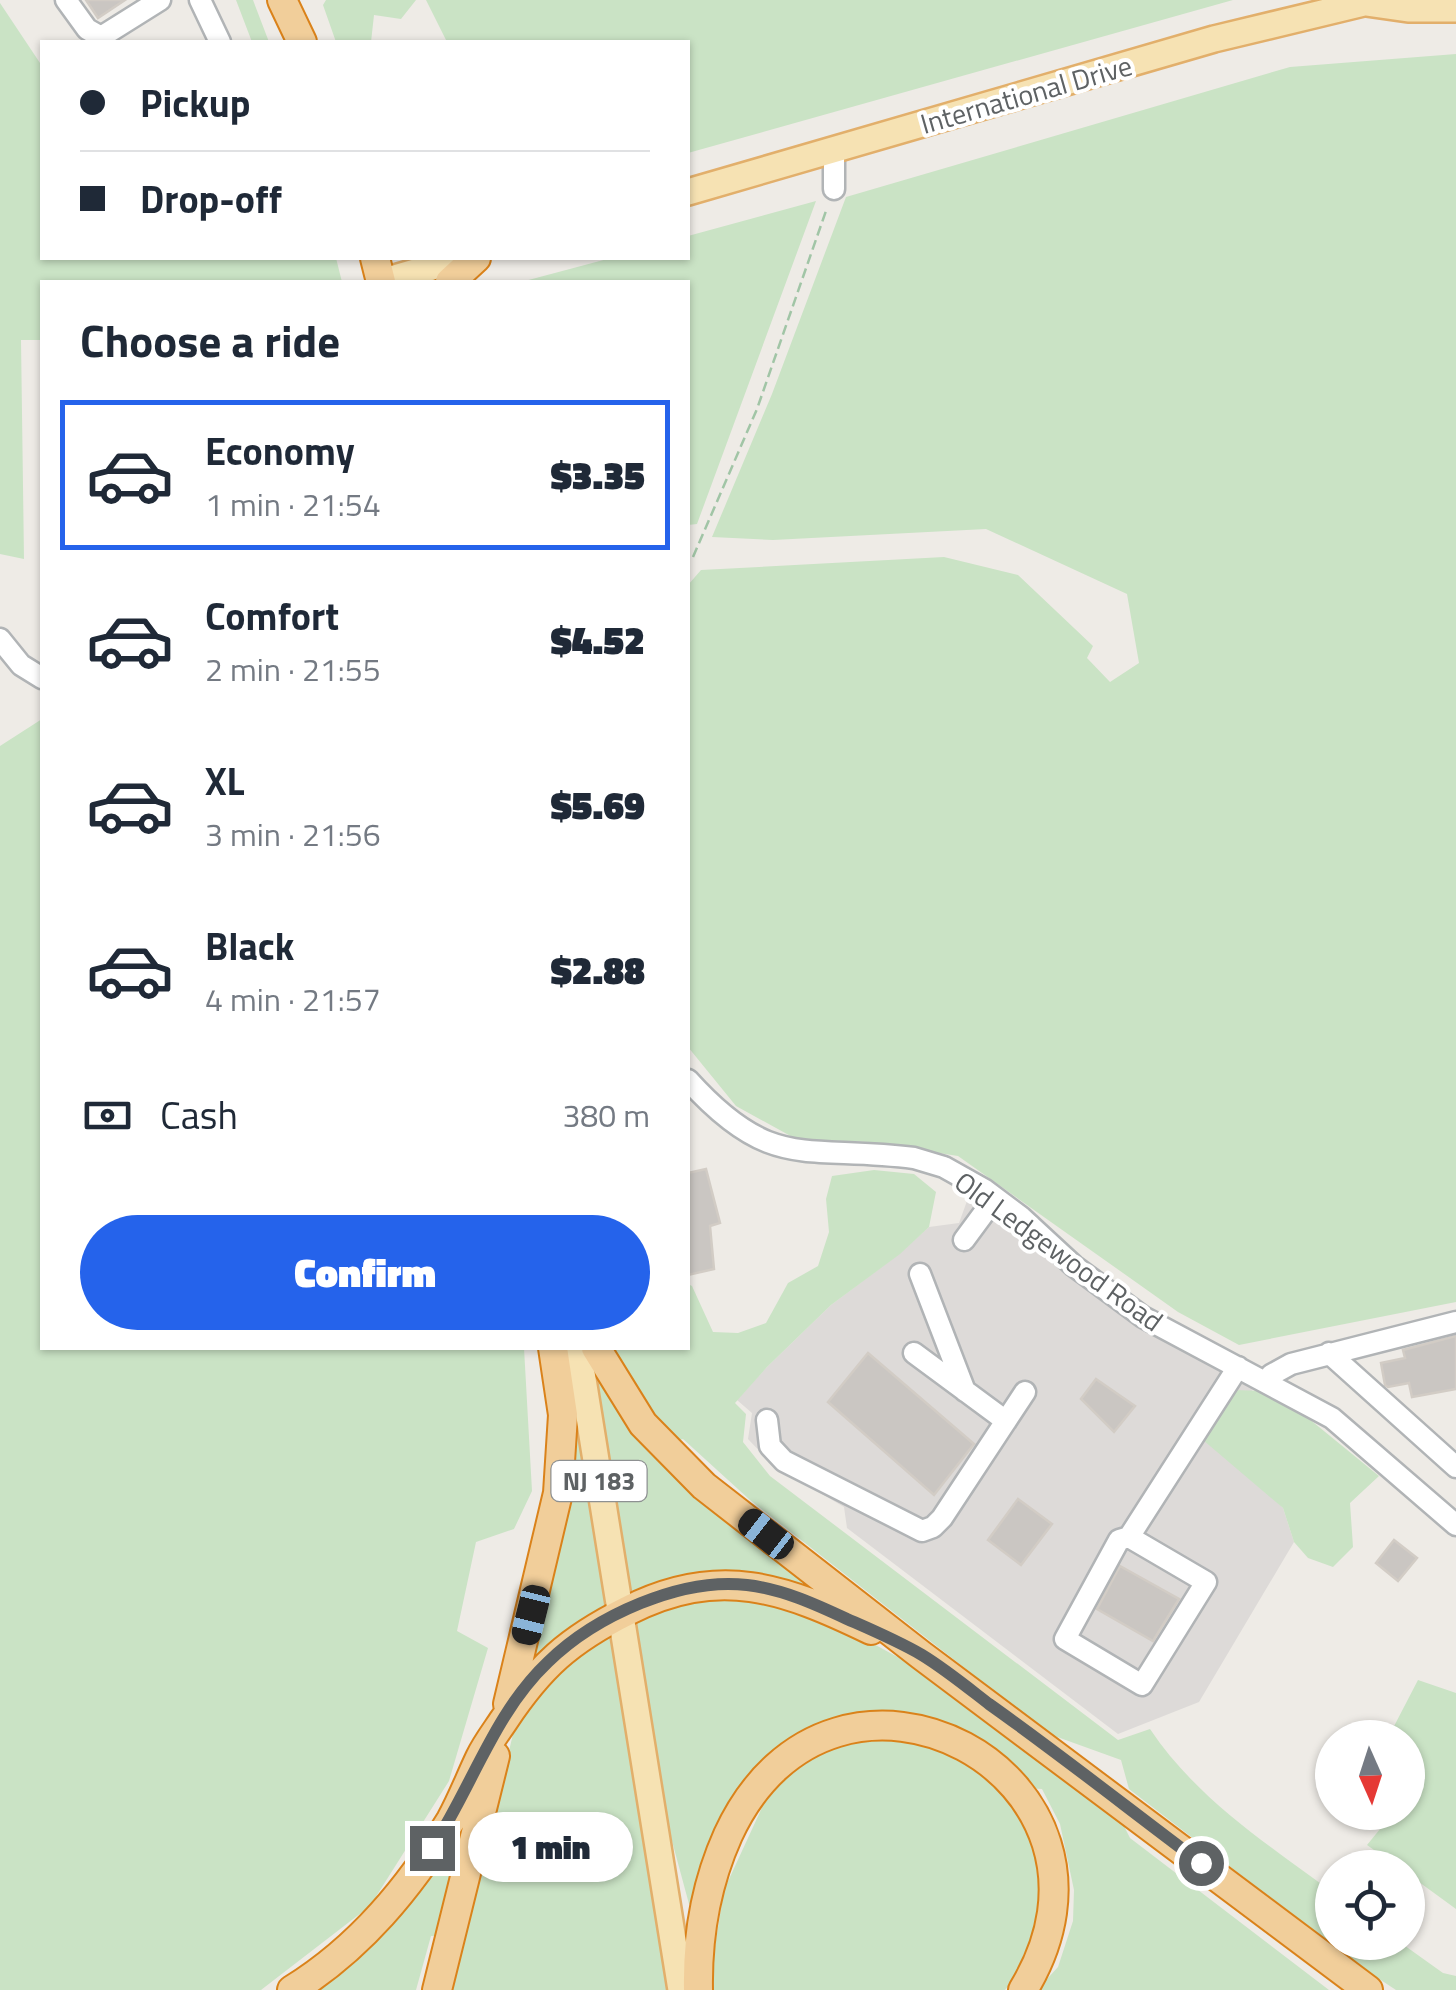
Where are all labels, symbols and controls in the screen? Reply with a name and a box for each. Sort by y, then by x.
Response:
street label: International Drive [915,43,1137,145]
text: Pickup [140,74,250,132]
text: Drop-off [140,170,282,228]
text: Choose a ride [80,306,340,374]
text: Economy [205,422,355,480]
icon: car [85,430,175,520]
text: $3.35 [551,446,645,504]
text: 1 min · 21:54 [205,480,381,528]
text: Comfort [205,587,339,645]
icon: car [85,595,175,685]
text: $4.52 [551,611,645,669]
text: 2 min · 21:55 [205,645,381,693]
text: XL [205,752,245,810]
icon: car [85,760,175,850]
text: $5.69 [551,776,645,834]
text: 3 min · 21:56 [205,810,381,858]
text: Black [205,917,294,975]
icon: car [85,925,175,1015]
text: $2.88 [551,941,645,999]
text: 4 min · 21:57 [205,975,381,1023]
text: Cash [160,1086,238,1144]
icon: cash [80,1088,135,1143]
text: 380 m [562,1091,650,1139]
street label: Old Ledgewood Road [946,1160,1172,1342]
button: Confirm [80,1215,650,1330]
road number: NJ 183 [552,1461,646,1501]
car [733,1504,799,1564]
car [509,1582,553,1648]
north arrow [1315,1720,1425,1830]
map controls [1315,1720,1425,1960]
callout: 1 min [467,1813,632,1883]
text: 1 min [511,1823,590,1871]
route end [410,1826,455,1871]
route start [1179,1841,1224,1886]
button: locate [1315,1850,1425,1960]

